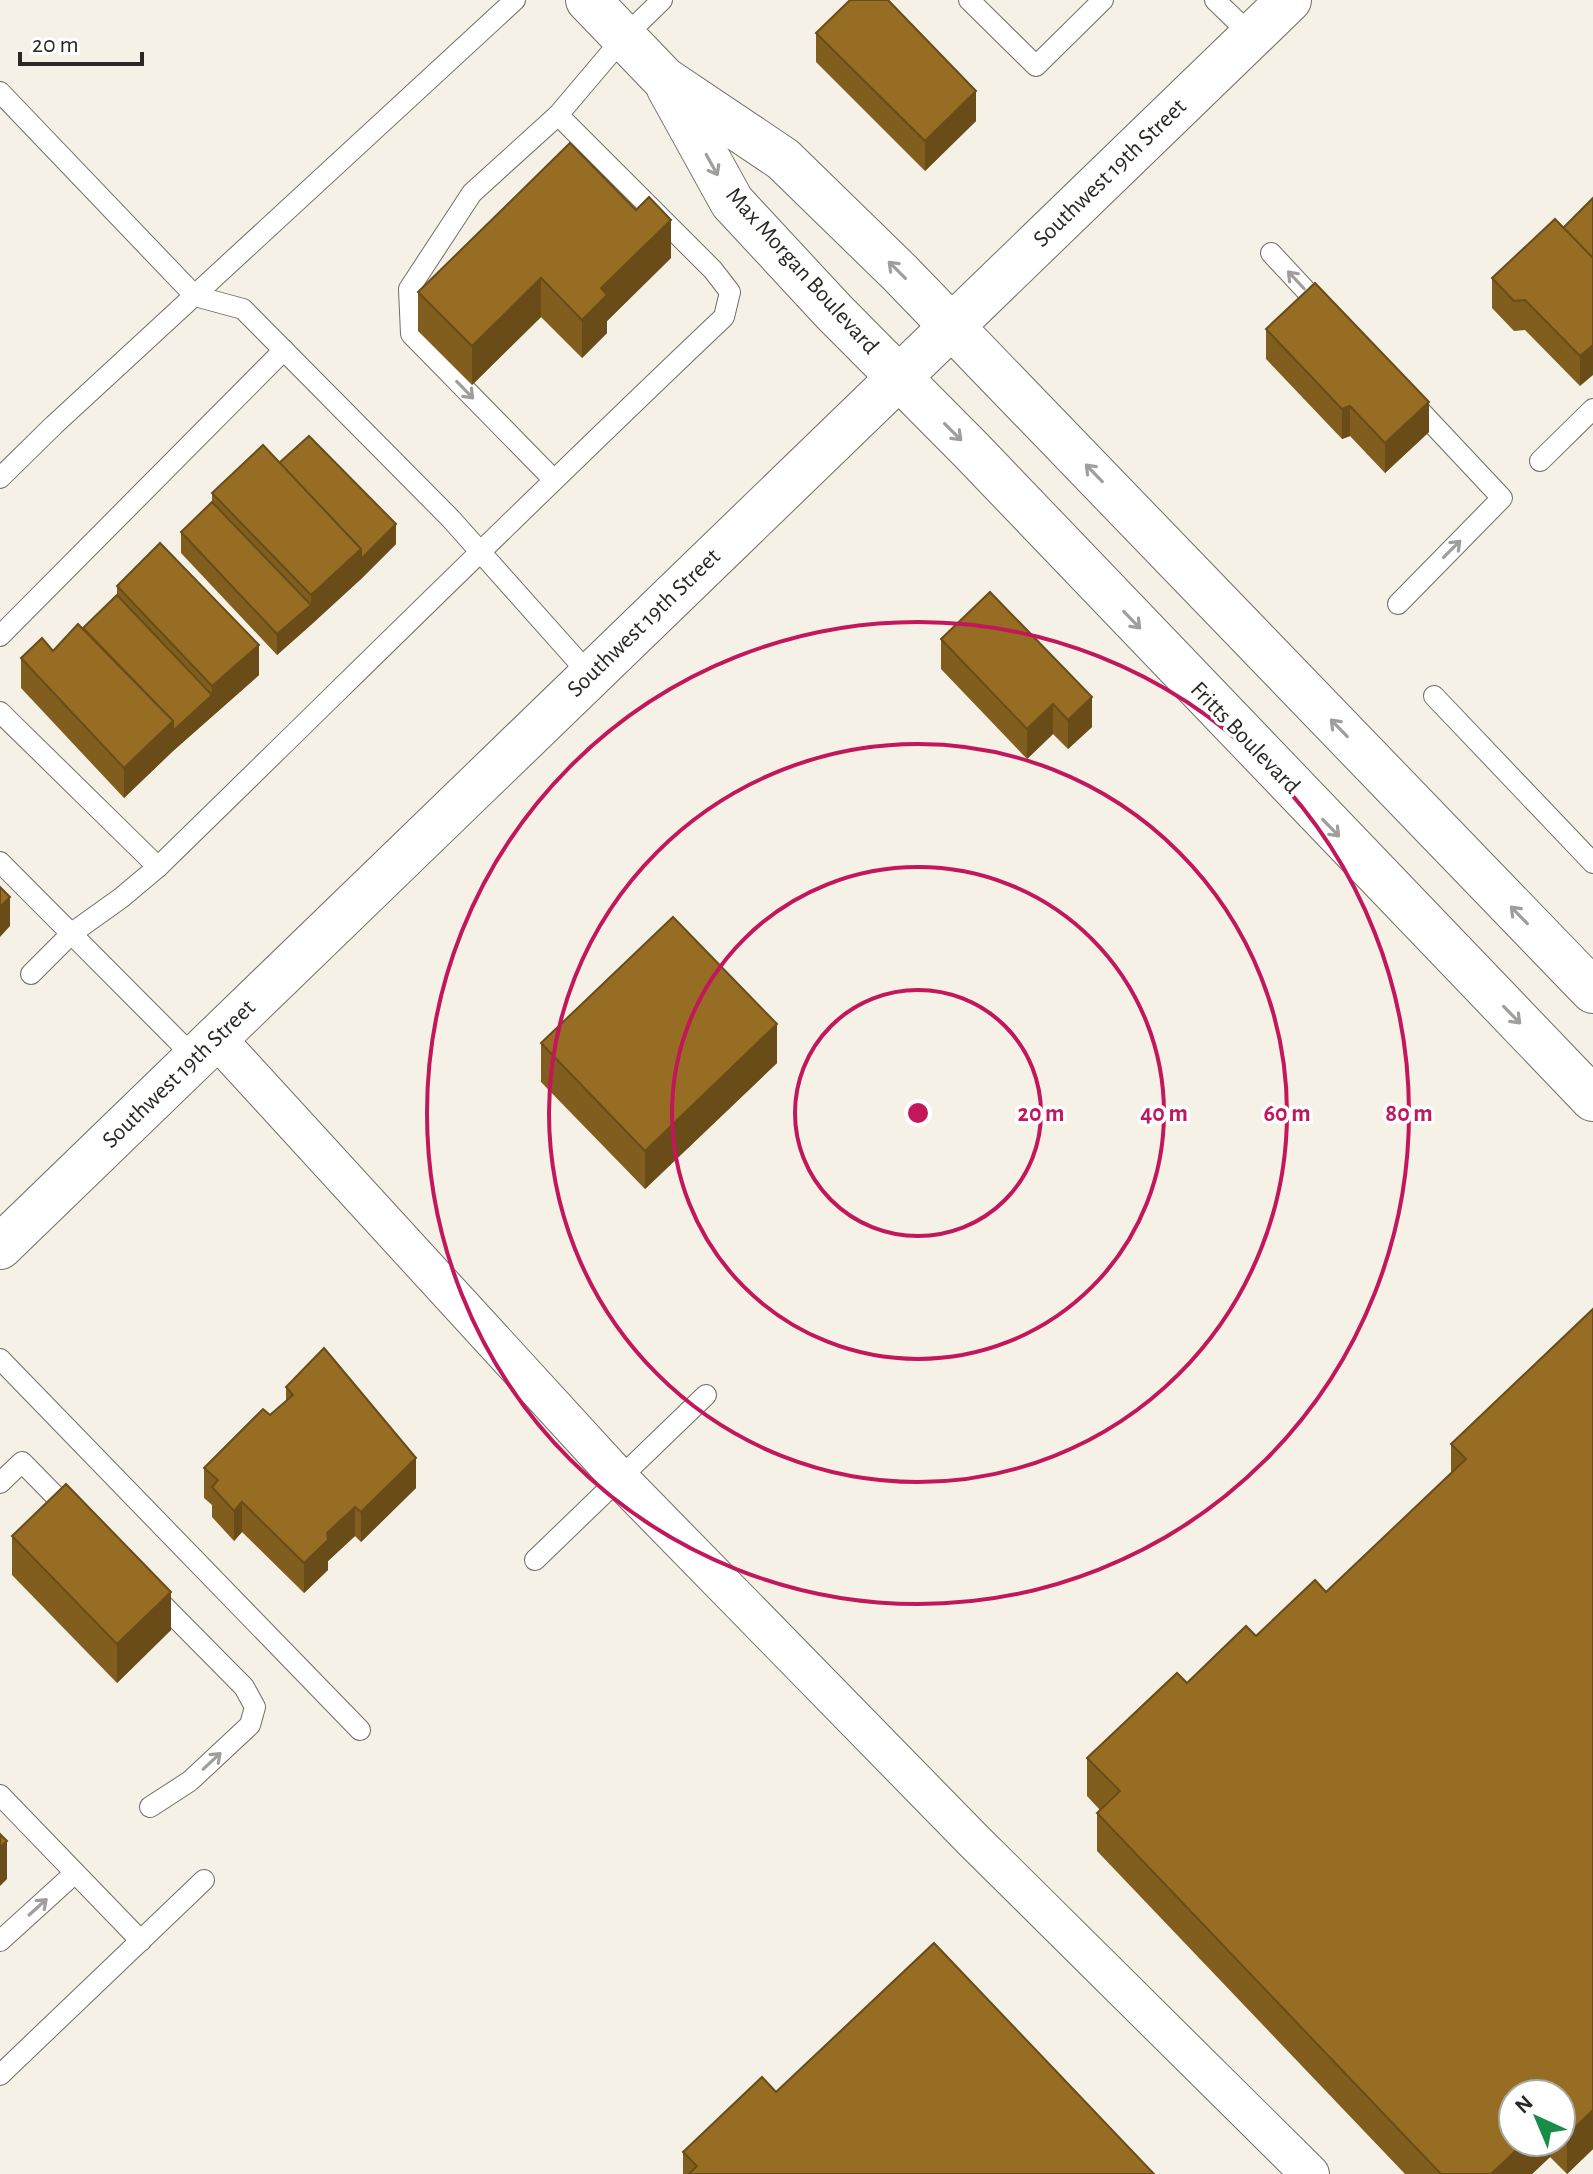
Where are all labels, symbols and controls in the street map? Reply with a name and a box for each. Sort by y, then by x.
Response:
scale bar [20,16,142,66]
text: 20 m [32,33,79,57]
street label: Southwest 19th Street [1029,94,1191,252]
one-way arrow [704,152,720,176]
street label: Max Morgan Boulevard [721,183,883,359]
one-way arrow [888,261,907,280]
one-way arrow [1286,270,1305,290]
one-way arrow [456,380,475,400]
one-way arrow [943,422,962,441]
one-way arrow [1085,463,1104,483]
one-way arrow [1443,539,1462,559]
street label: Southwest 19th Street [563,544,725,702]
one-way arrow [1123,610,1142,630]
street label: Fritts Boulevard [1186,677,1304,799]
one-way arrow [1330,719,1349,738]
one-way arrow [1322,818,1341,838]
one-way arrow [1510,905,1529,925]
street label: Southwest 19th Street [98,995,260,1153]
one-way arrow [1502,1005,1521,1024]
centre of rings [904,1099,932,1127]
text: 20 m [1018,1102,1064,1126]
text: 40 m [1140,1102,1188,1126]
text: 60 m [1263,1102,1311,1126]
text: 80 m [1385,1102,1433,1126]
one-way arrow [202,1751,222,1770]
one-way arrow [27,1898,47,1916]
north arrow [1497,2078,1577,2158]
text: N [1511,2091,1537,2118]

